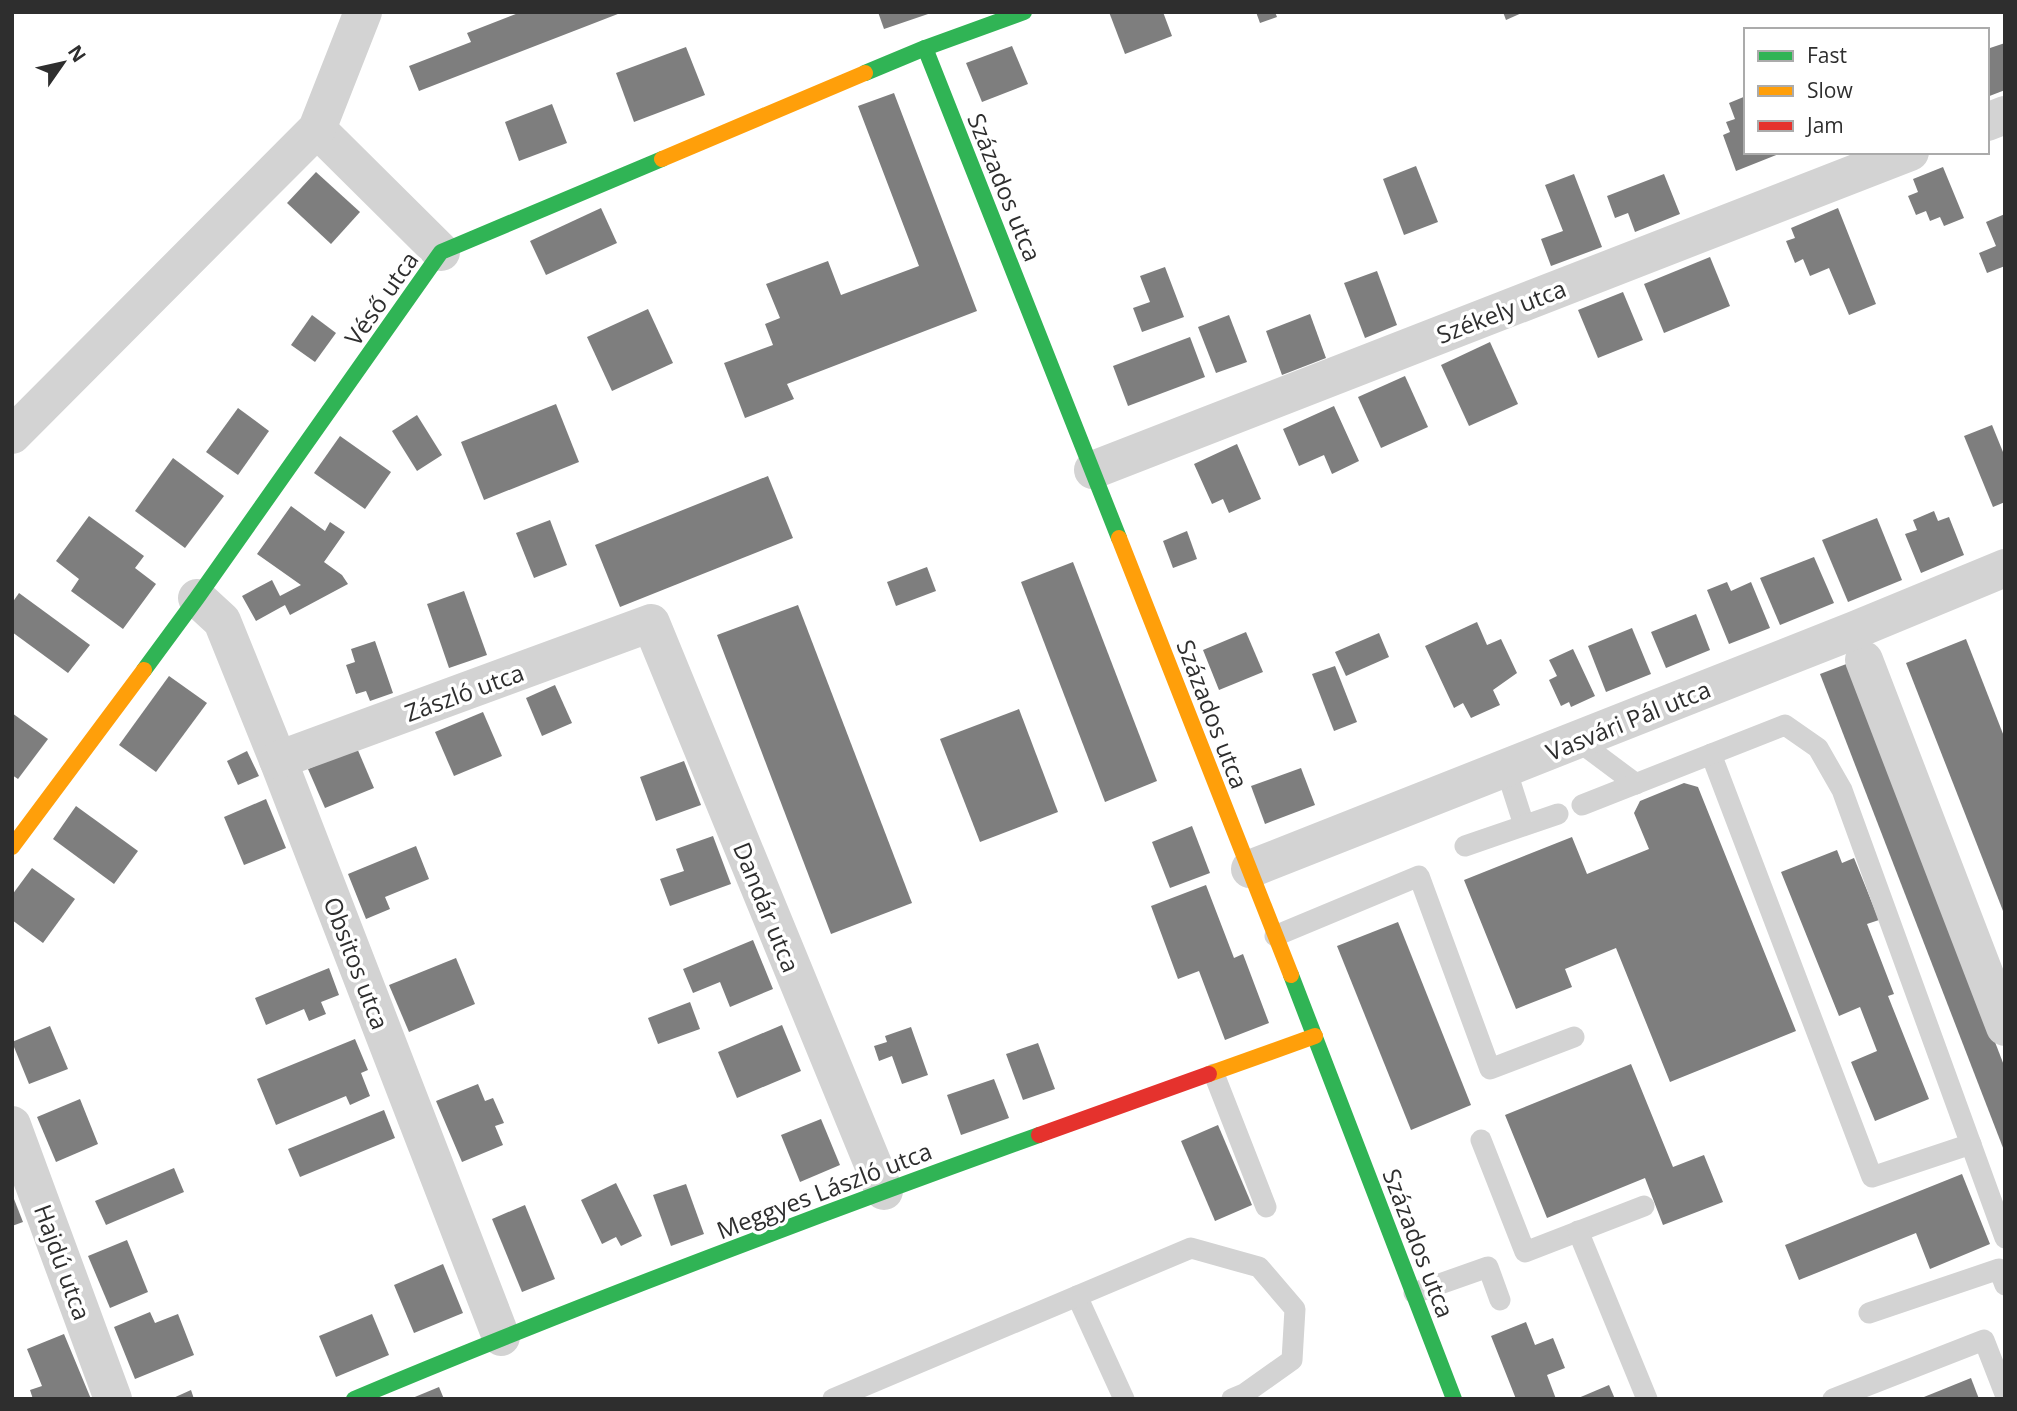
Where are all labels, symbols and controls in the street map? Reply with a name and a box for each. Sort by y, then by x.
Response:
north arrow [28,28,98,98]
legend [1744,28,1989,154]
text: N [62,40,92,67]
text: Fast [1807,41,1847,69]
text: Slow [1807,76,1853,104]
street label: Százados utca [960,108,1050,266]
text: Jam [1805,111,1844,139]
street label: Véső utca [337,244,425,352]
street label: Székely utca [1431,271,1571,351]
street label: Százados utca [1169,635,1257,793]
street label: Zászló utca [400,655,528,729]
street label: Vasvári Pál utca [1541,672,1715,768]
street label: Dandár utca [726,837,808,977]
street label: Obsitos utca [317,892,397,1034]
street label: Meggyes László utca [712,1134,936,1246]
street label: Százados utca [1375,1164,1463,1322]
street label: Hajdú utca [27,1200,99,1324]

